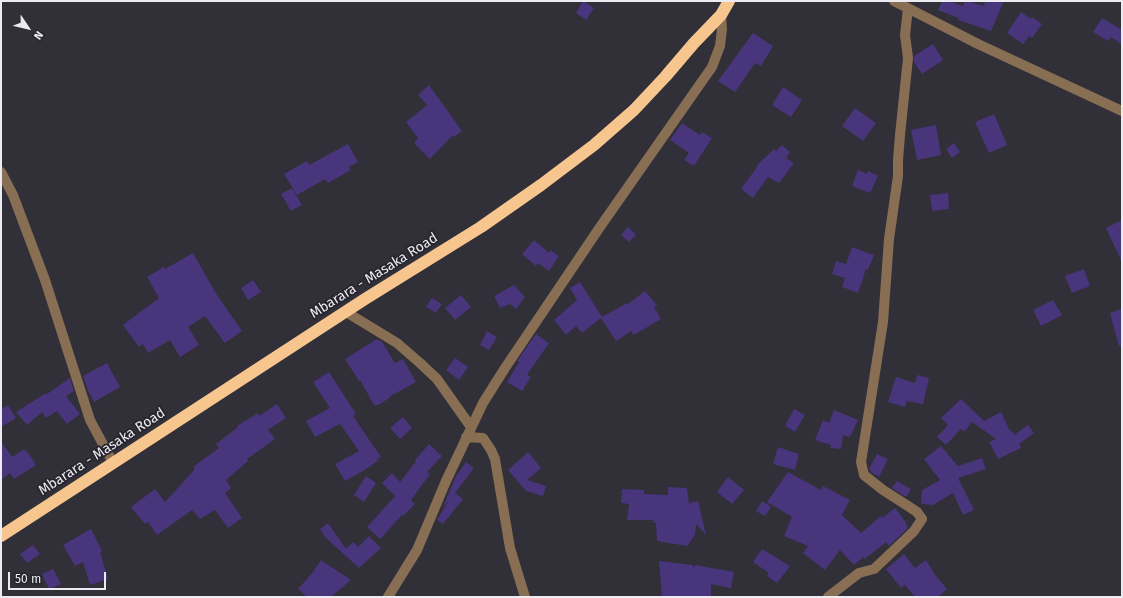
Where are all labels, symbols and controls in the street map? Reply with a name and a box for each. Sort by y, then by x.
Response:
north arrow [8,8,48,48]
text: N [31,28,46,42]
street label: Mbarara - Masaka Road [307,230,441,322]
street label: Mbarara - Masaka Road [35,405,169,499]
scale bar [10,564,108,590]
text: 50 m [15,572,41,586]

